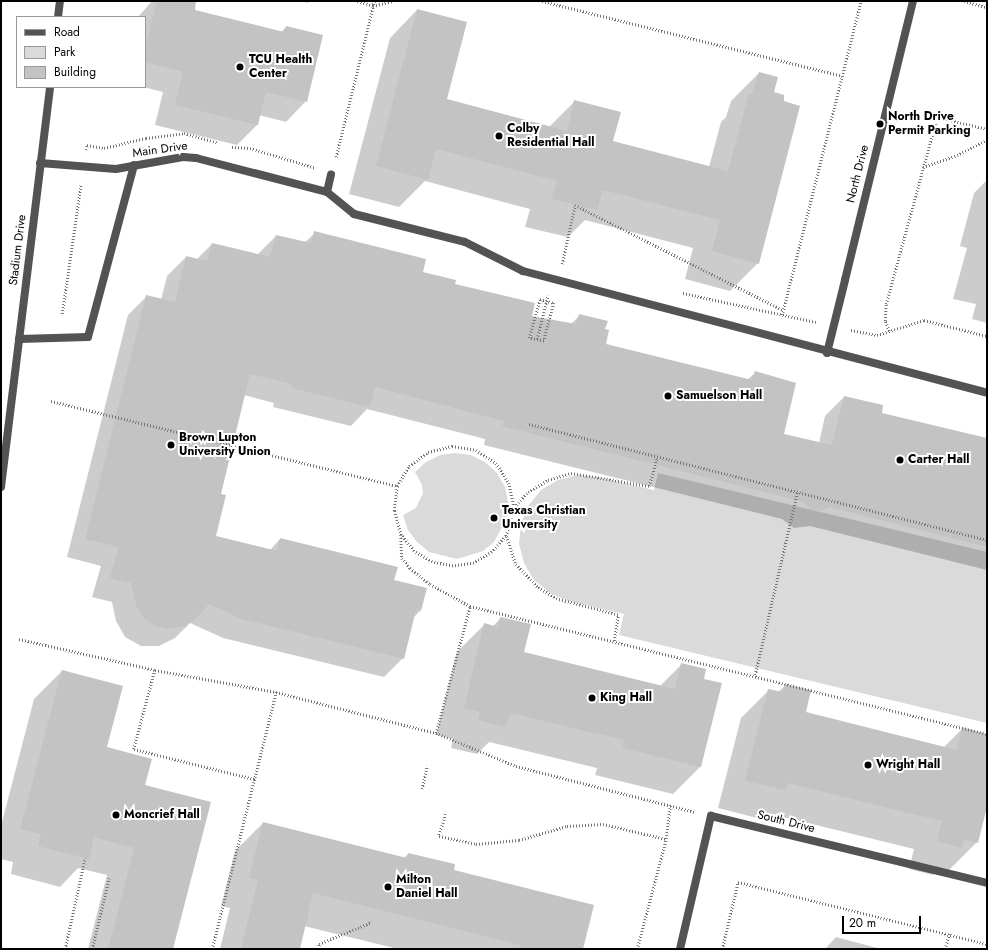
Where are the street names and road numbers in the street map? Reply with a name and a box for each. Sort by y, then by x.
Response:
street label: Main Drive [132,139,188,161]
street label: North Drive [844,143,872,205]
street label: Stadium Drive [7,214,29,286]
street label: South Drive [756,808,816,836]

